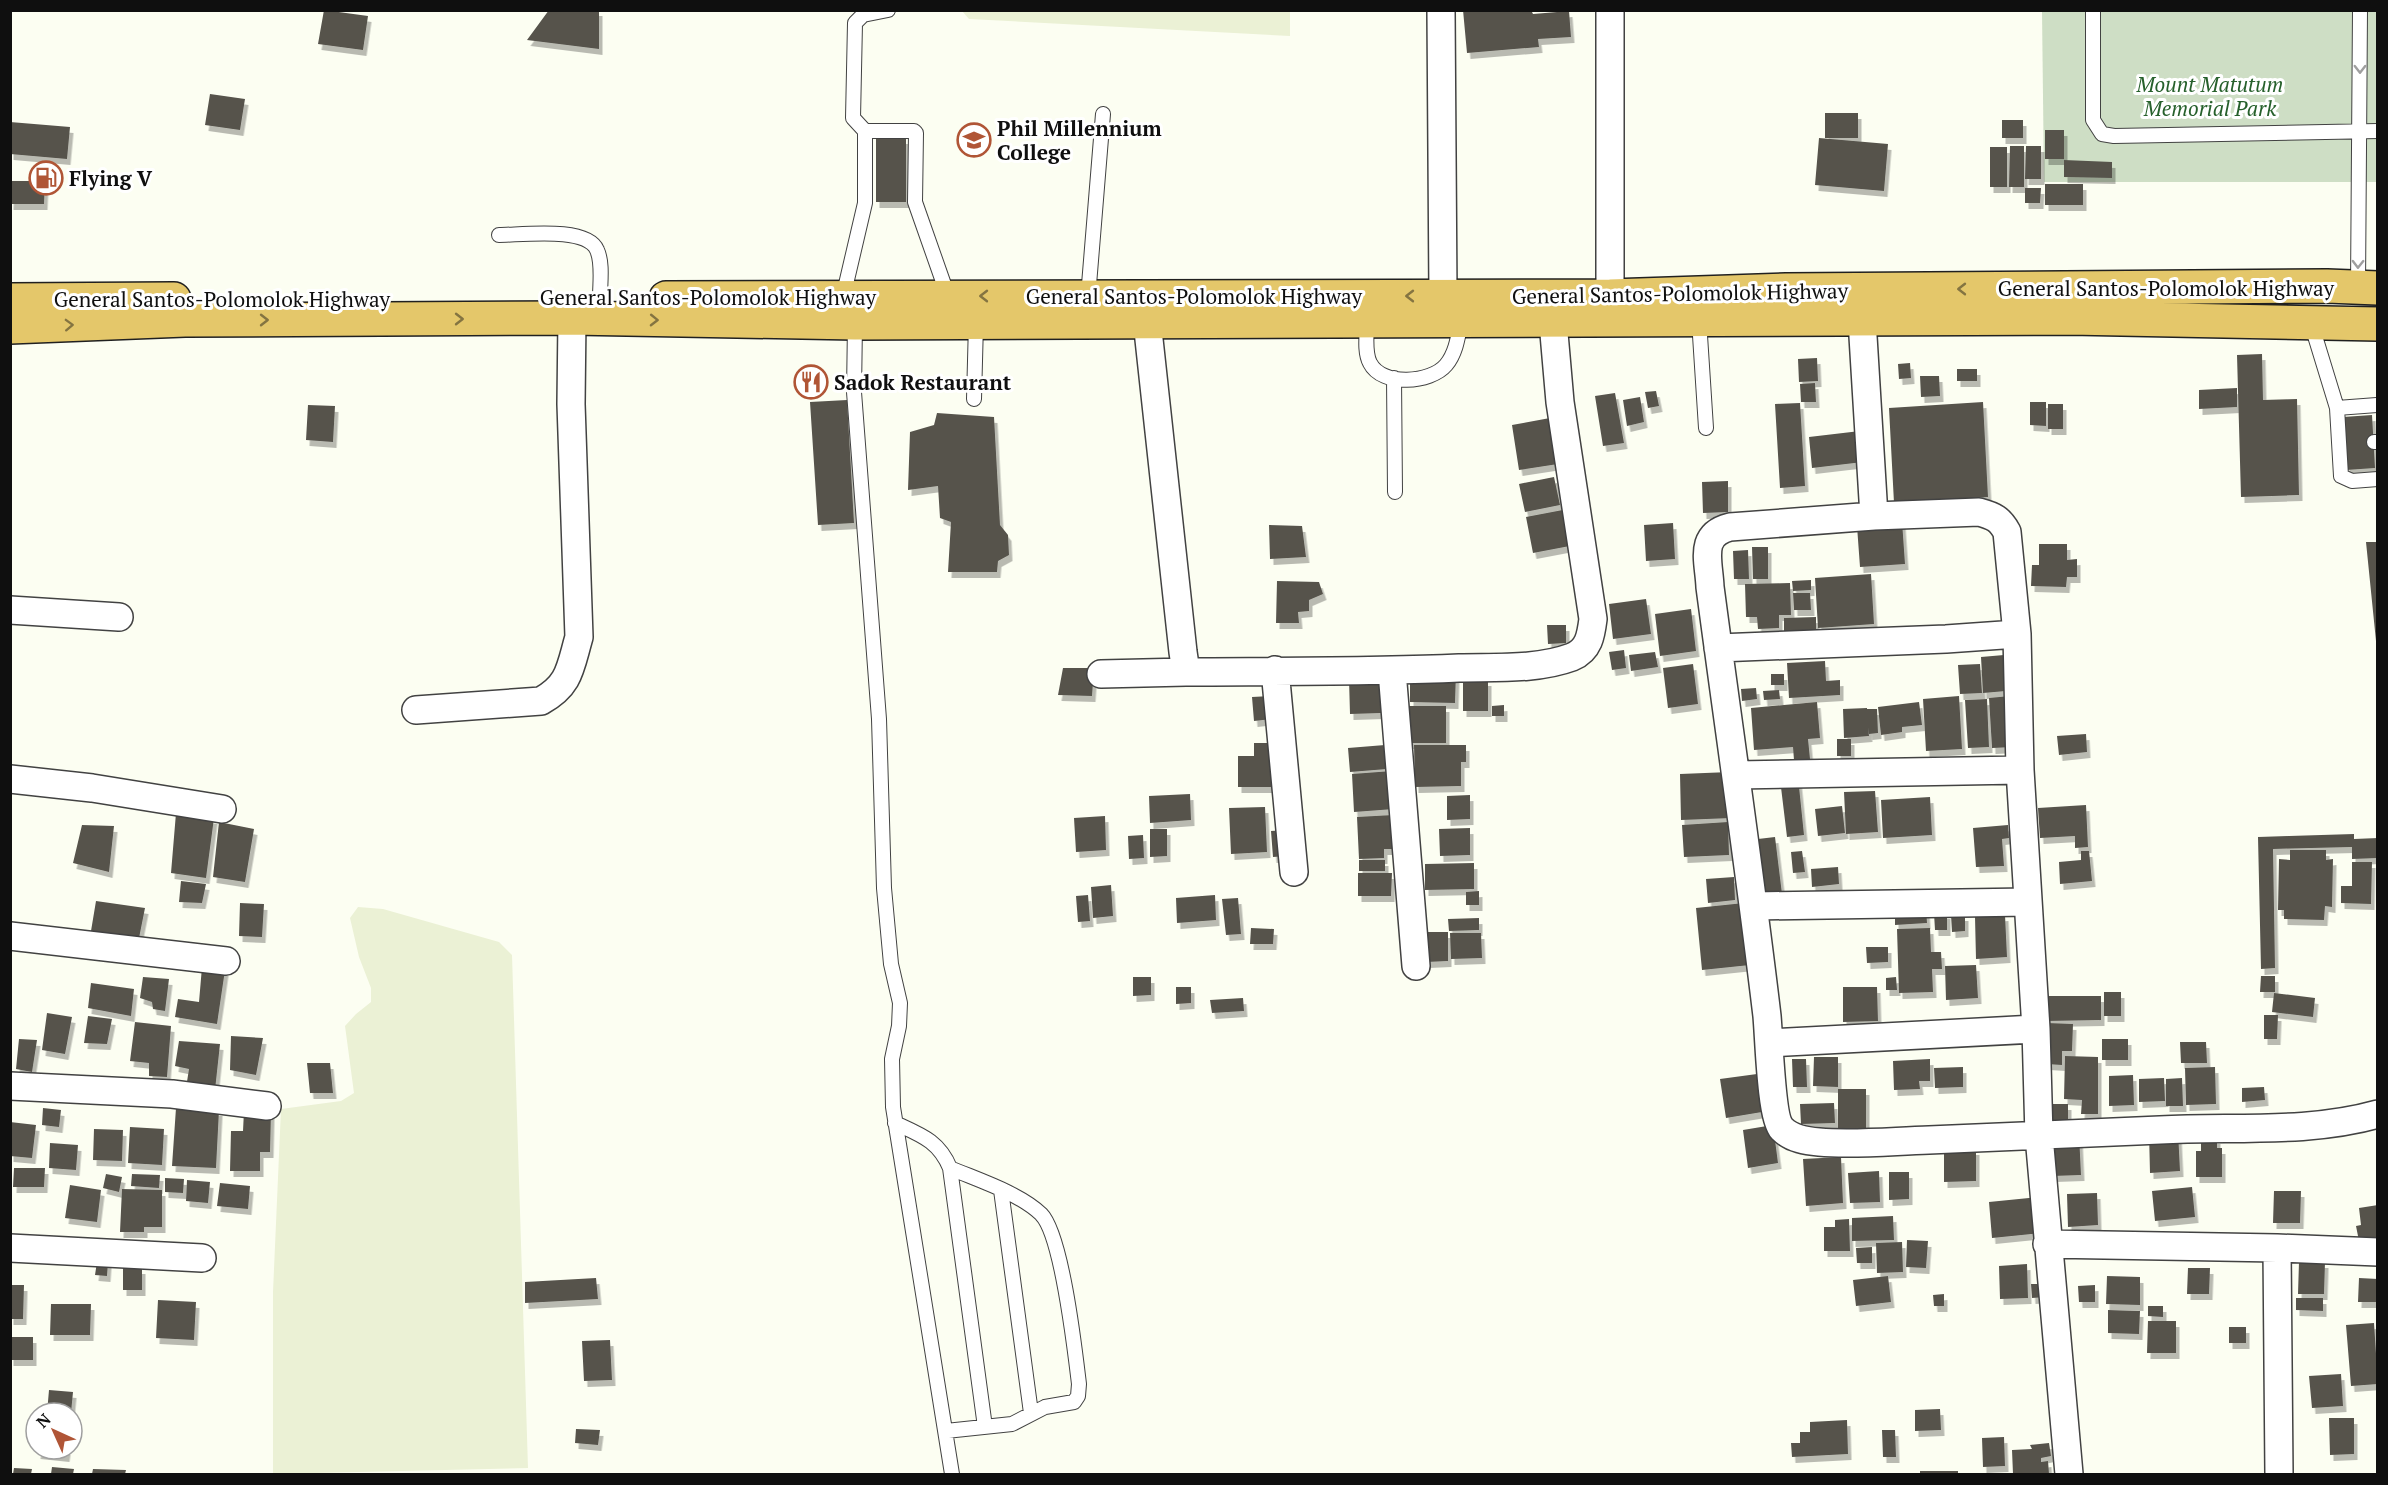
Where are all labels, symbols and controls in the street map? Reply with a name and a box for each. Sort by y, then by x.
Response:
one-way arrow [2354,64,2366,73]
park label: Mount Matutum Memorial Park [2136,70,2283,122]
place label: Phil Millennium College [997,114,1162,166]
school or university icon: Phil Millennium College [956,122,992,158]
fuel station icon: Flying V [28,160,64,196]
place label: Flying V [69,164,153,192]
one-way arrow [2352,259,2364,268]
street label: General Santos-Polomolok Highway [1998,274,2335,302]
street label: General Santos-Polomolok Highway [1512,276,1849,310]
street label: General Santos-Polomolok Highway [1026,282,1363,310]
street label: General Santos-Polomolok Highway [540,283,877,311]
one-way arrow [1958,283,1967,295]
street label: General Santos-Polomolok Highway [54,285,391,313]
one-way arrow [980,290,989,302]
one-way arrow [1406,290,1415,302]
one-way arrow [454,313,463,325]
one-way arrow [259,314,268,326]
one-way arrow [649,314,658,326]
one-way arrow [64,318,73,331]
restaurant icon: Sadok Restaurant [793,364,829,400]
place label: Sadok Restaurant [834,368,1012,396]
north arrow [24,1401,84,1461]
text: N [31,1408,55,1432]

